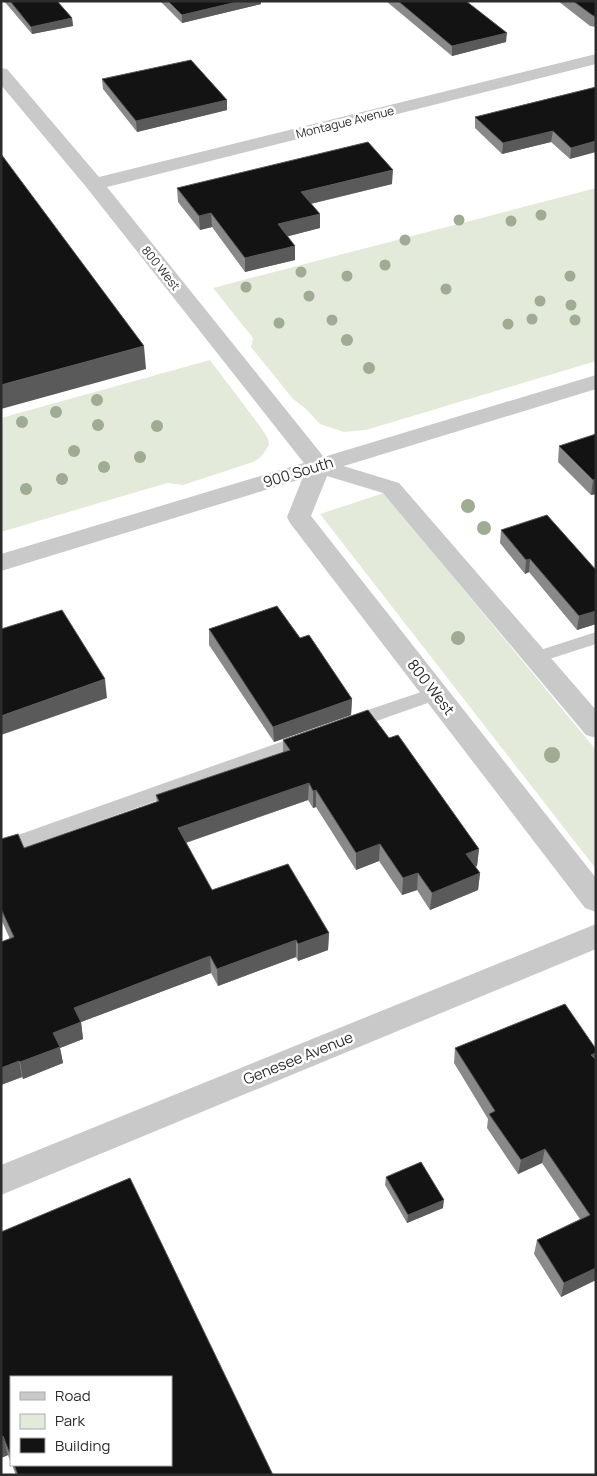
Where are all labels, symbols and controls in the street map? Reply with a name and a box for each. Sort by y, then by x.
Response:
street label: Montague Avenue [294,102,396,142]
street label: 800 West [138,242,184,294]
street label: 900 South [260,451,336,493]
street label: 800 West [402,655,460,719]
street label: Genesee Avenue [240,1026,356,1090]
legend [10,1376,172,1466]
text: Road [55,1385,91,1406]
text: Park [55,1410,85,1431]
text: Building [55,1435,110,1456]

